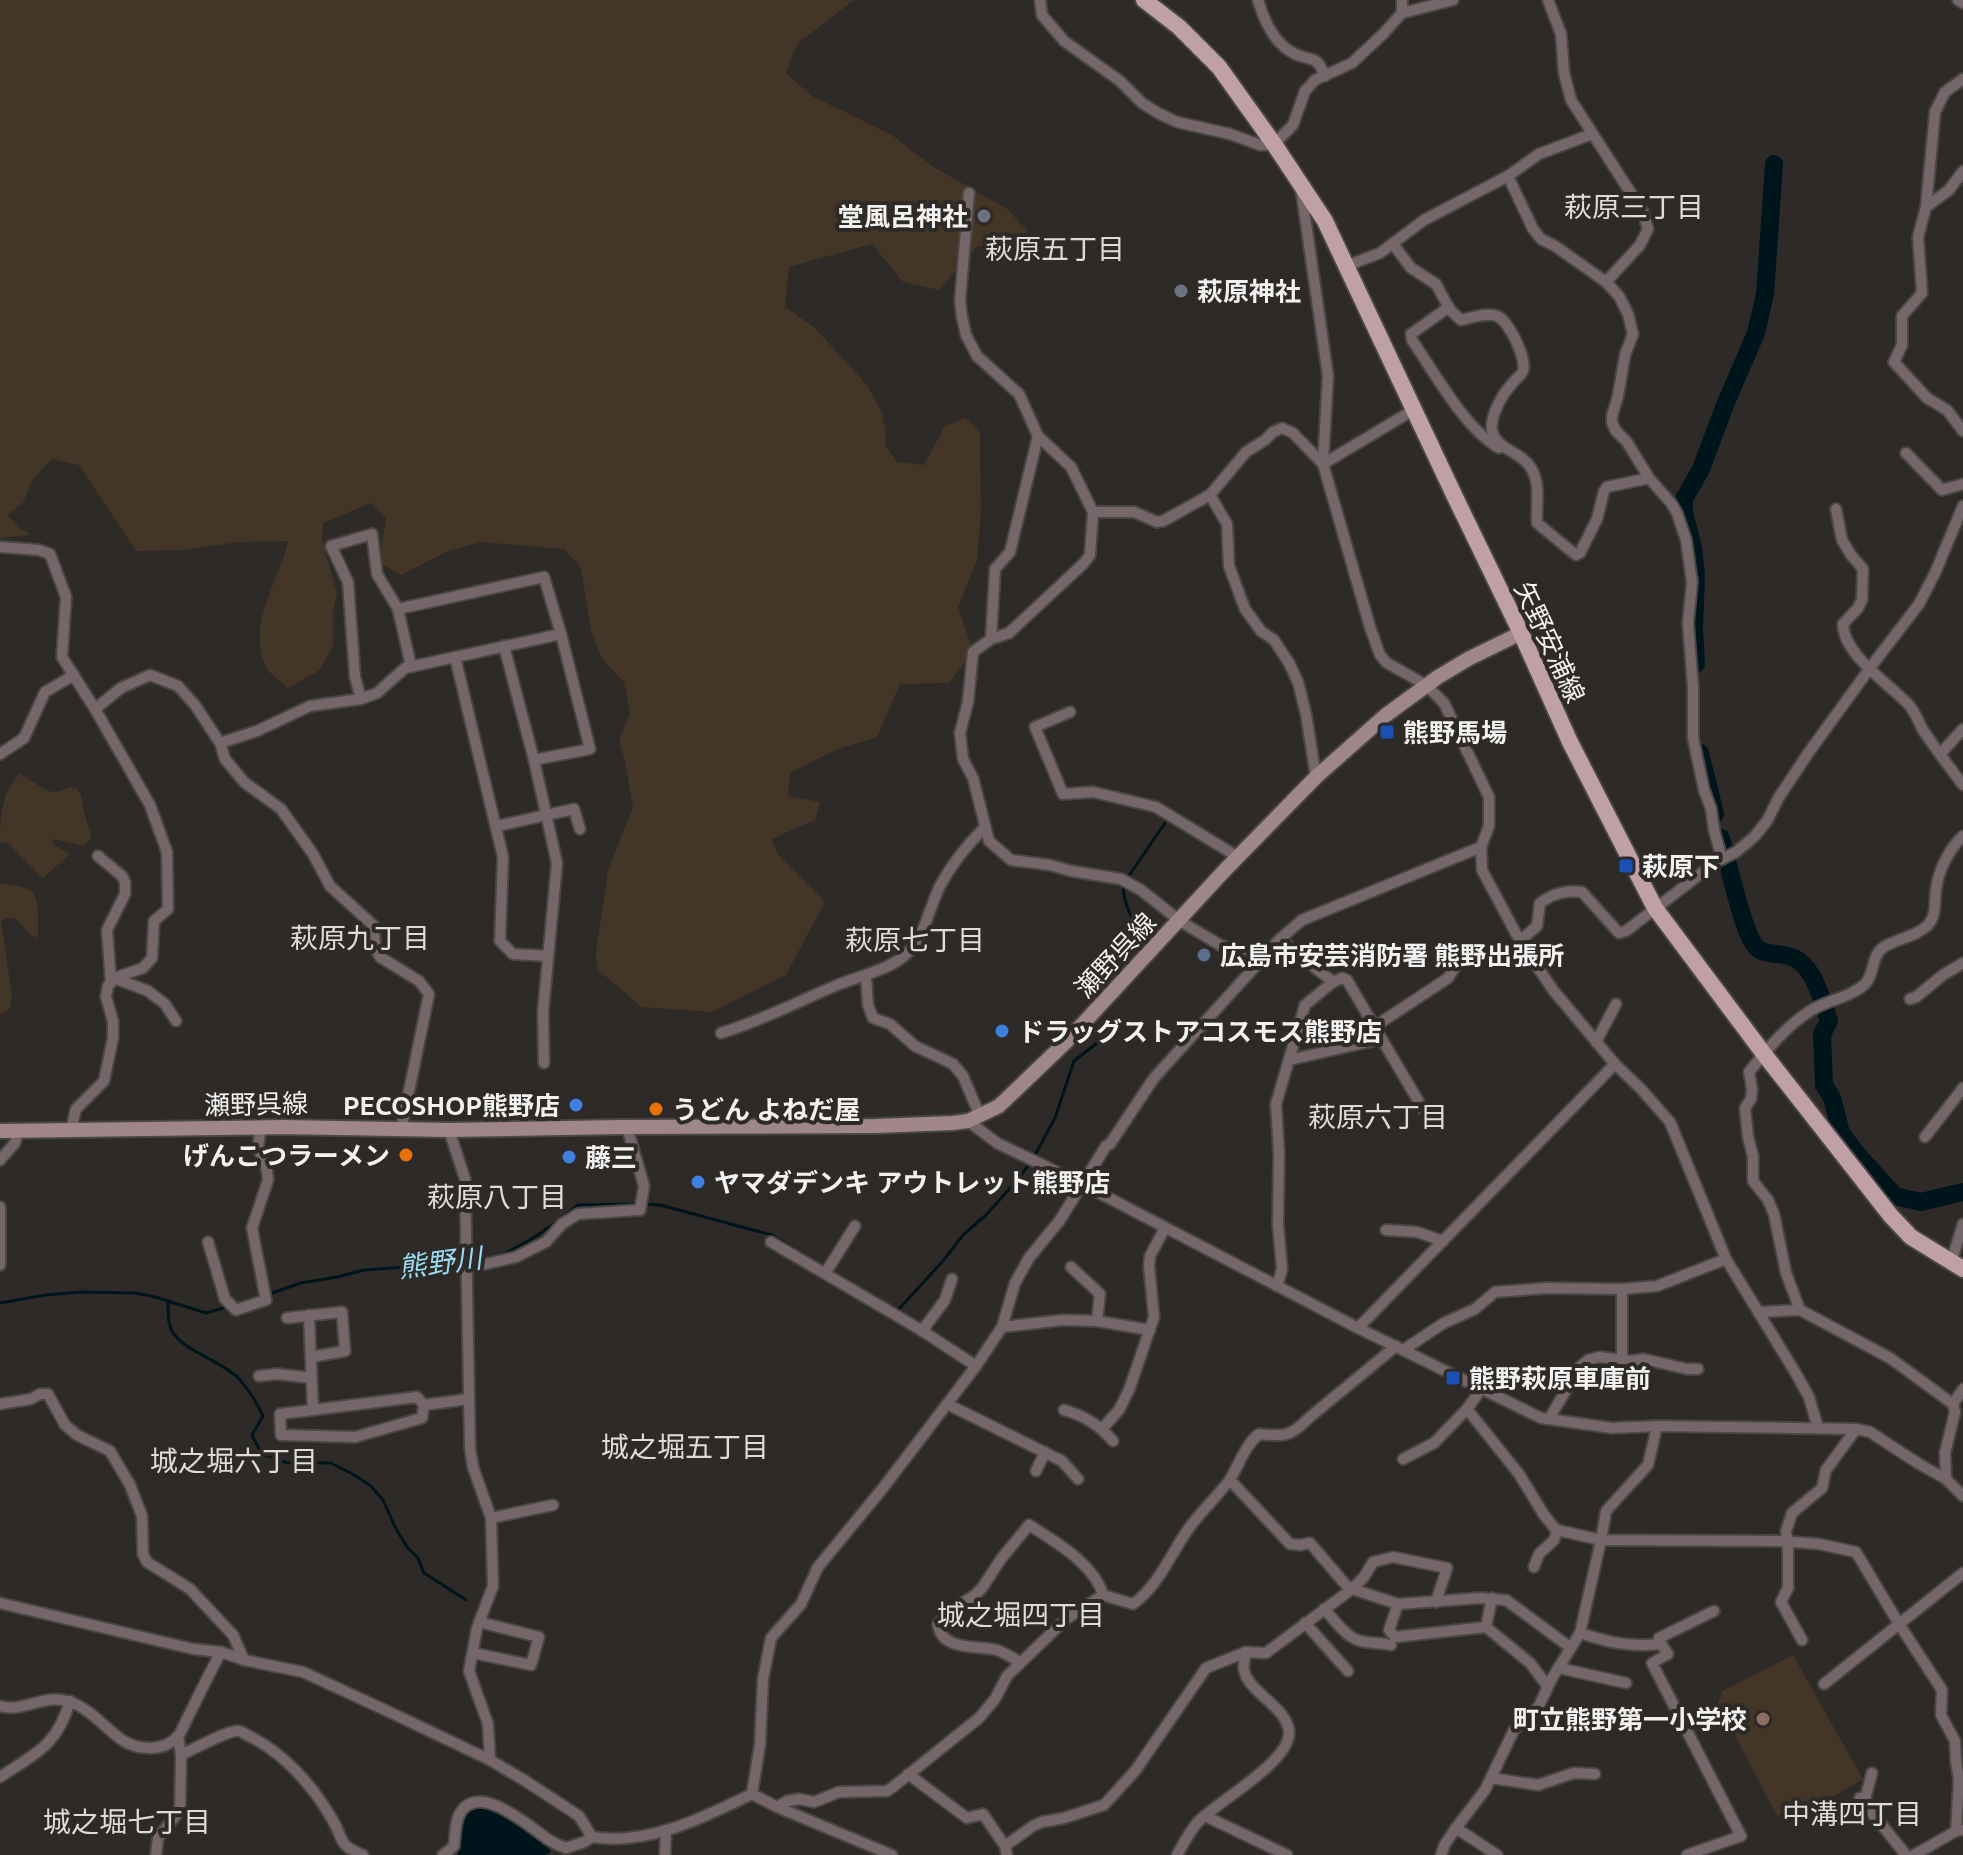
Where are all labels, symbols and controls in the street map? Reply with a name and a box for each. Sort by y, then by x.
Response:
district label: 萩原三丁目 [1564,191,1704,222]
place label: 堂風呂神社 [838,202,968,231]
marker: 堂風呂神社 [975,207,993,225]
district label: 萩原五丁目 [985,233,1125,264]
place label: 萩原神社 [1197,277,1301,306]
marker: 萩原神社 [1172,282,1190,300]
street label: 矢野安浦線 [1509,577,1591,707]
place label: 熊野馬場 [1403,718,1507,747]
marker: 熊野馬場 [1378,723,1396,741]
place label: 萩原下 [1642,852,1720,881]
marker: 萩原下 [1617,857,1635,875]
street label: 瀬野呉線 [1069,907,1161,1003]
district label: 萩原九丁目 [290,922,430,953]
district label: 萩原七丁目 [845,924,985,955]
place label: 広島市安芸消防署 熊野出張所 [1220,941,1564,970]
marker: 広島市安芸消防署 熊野出張所 [1195,946,1213,964]
place label: ドラッグストアコスモス熊野店 [1018,1017,1382,1046]
marker: ドラッグストアコスモス熊野店 [993,1022,1011,1040]
street label: 瀬野呉線 [204,1089,308,1119]
place label: PECOSHOP熊野店 [343,1091,560,1120]
place label: うどん よねだ屋 [672,1095,860,1124]
marker: PECOSHOP熊野店 [567,1096,585,1114]
marker: うどん よねだ屋 [647,1100,665,1118]
district label: 萩原六丁目 [1308,1101,1448,1132]
place label: げんこつラーメン [183,1141,390,1170]
place label: 藤三 [585,1143,637,1172]
marker: げんこつラーメン [397,1146,415,1164]
marker: 藤三 [560,1148,578,1166]
place label: ヤマダデンキ アウトレット熊野店 [714,1168,1110,1197]
marker: ヤマダデンキ アウトレット熊野店 [689,1173,707,1191]
district label: 萩原八丁目 [427,1181,567,1212]
water label: 熊野川 [396,1241,487,1283]
place label: 熊野萩原車庫前 [1469,1364,1651,1393]
marker: 熊野萩原車庫前 [1444,1369,1462,1387]
district label: 城之堀五丁目 [601,1431,769,1462]
district label: 城之堀六丁目 [150,1445,318,1476]
district label: 城之堀四丁目 [937,1599,1105,1630]
place label: 町立熊野第一小学校 [1513,1705,1747,1734]
marker: 町立熊野第一小学校 [1754,1710,1772,1728]
district label: 中溝四丁目 [1782,1798,1922,1829]
district label: 城之堀七丁目 [43,1806,211,1837]

